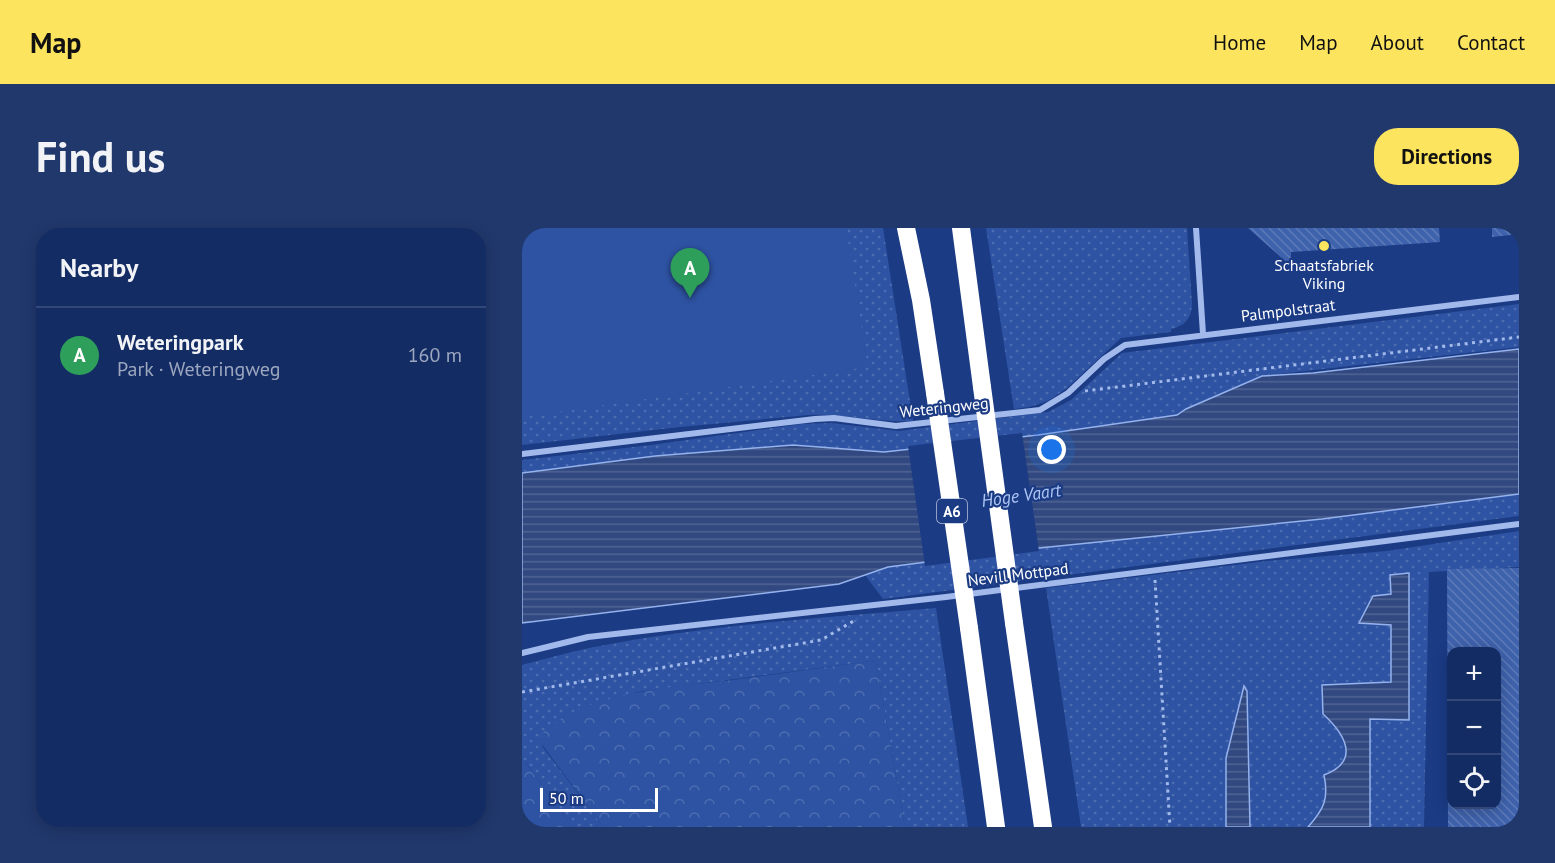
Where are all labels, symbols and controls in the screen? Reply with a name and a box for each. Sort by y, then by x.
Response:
text: Map [30,24,81,61]
text: Home [1213,29,1266,56]
text: Map [1299,29,1338,56]
text: About [1371,29,1424,56]
text: Contact [1457,29,1525,56]
button: Directions [1374,128,1519,185]
text: Find us [36,129,165,184]
marker: Schaatsfabriek Viking [1317,239,1331,253]
pin: A [670,248,710,298]
text: Nearby [60,251,138,284]
place label: Schaatsfabriek Viking [1274,255,1374,293]
street label: Palmpolstraat [1240,294,1337,326]
text: Weteringpark [117,328,243,356]
text: A [73,342,86,368]
text: 160 m [408,342,462,368]
text: Park · Weteringweg [117,356,280,382]
street label: Weteringweg [899,392,989,422]
your location [1037,435,1066,464]
water label: Hoge Vaart [980,478,1064,512]
road number: A6 [937,499,967,523]
street label: Nevill Mottpad [966,558,1070,590]
map controls [1447,647,1501,809]
button: + [1447,647,1501,701]
button: − [1447,701,1501,755]
button: locate [1447,755,1501,809]
scale bar [540,785,658,812]
text: 50 m [549,788,584,808]

